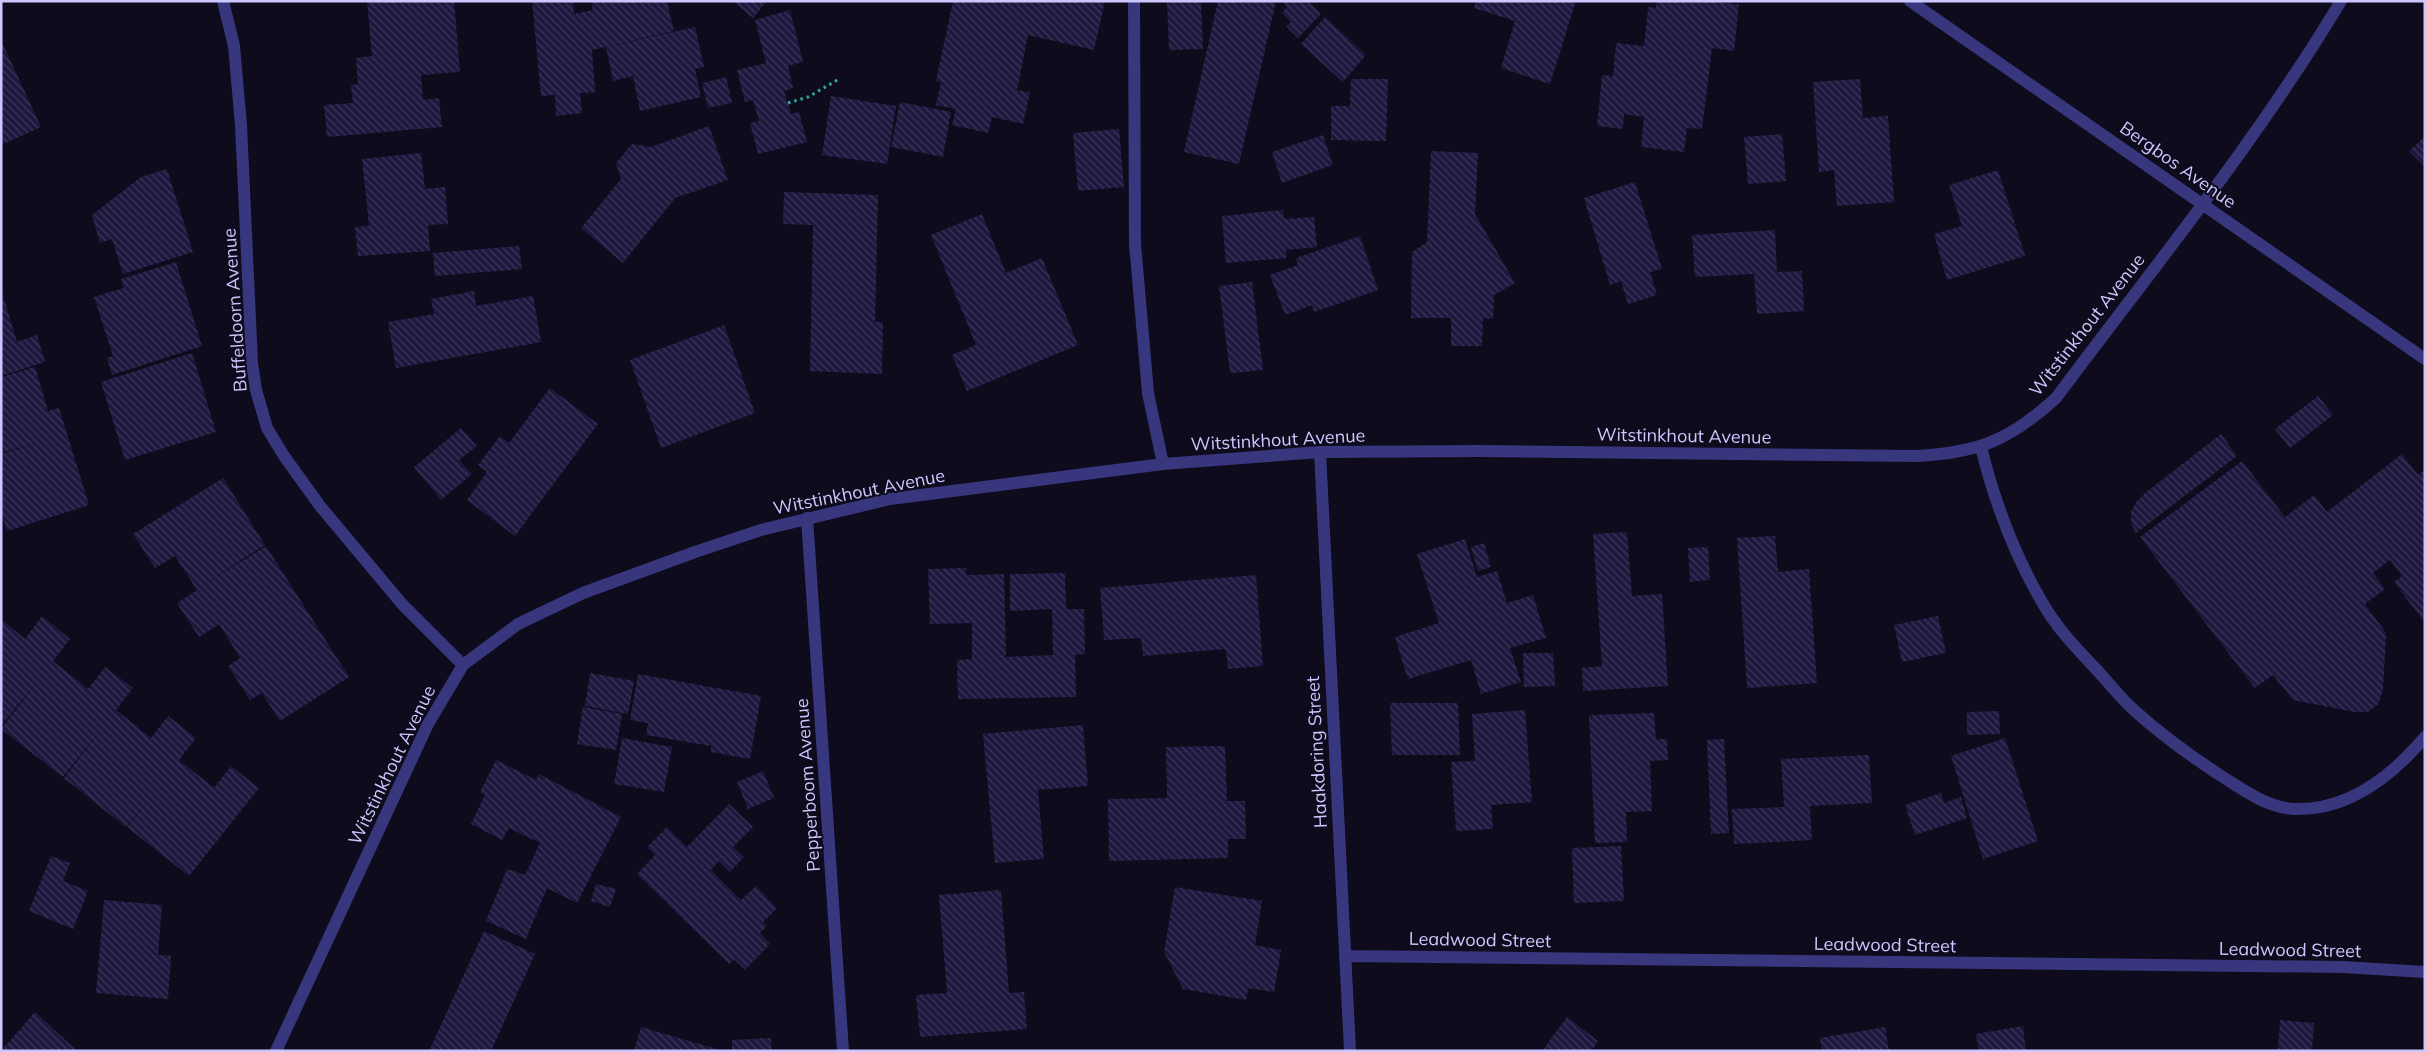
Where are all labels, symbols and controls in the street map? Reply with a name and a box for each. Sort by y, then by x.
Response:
street label: Bergbos Avenue [2116,116,2241,213]
street label: Buffeldoorn Avenue [217,227,252,393]
street label: Witstinkhout Avenue [2024,249,2149,401]
street label: Witstinkhout Avenue [1596,422,1772,449]
street label: Witstinkhout Avenue [1190,423,1366,456]
street label: Witstinkhout Avenue [771,464,947,519]
street label: Haakdoring Street [1301,675,1332,829]
street label: Witstinkhout Avenue [343,681,440,848]
street label: Pepperboom Avenue [790,698,825,872]
street label: Leadwood Street [1409,927,1551,952]
street label: Leadwood Street [1814,932,1956,957]
street label: Leadwood Street [2219,937,2361,962]

